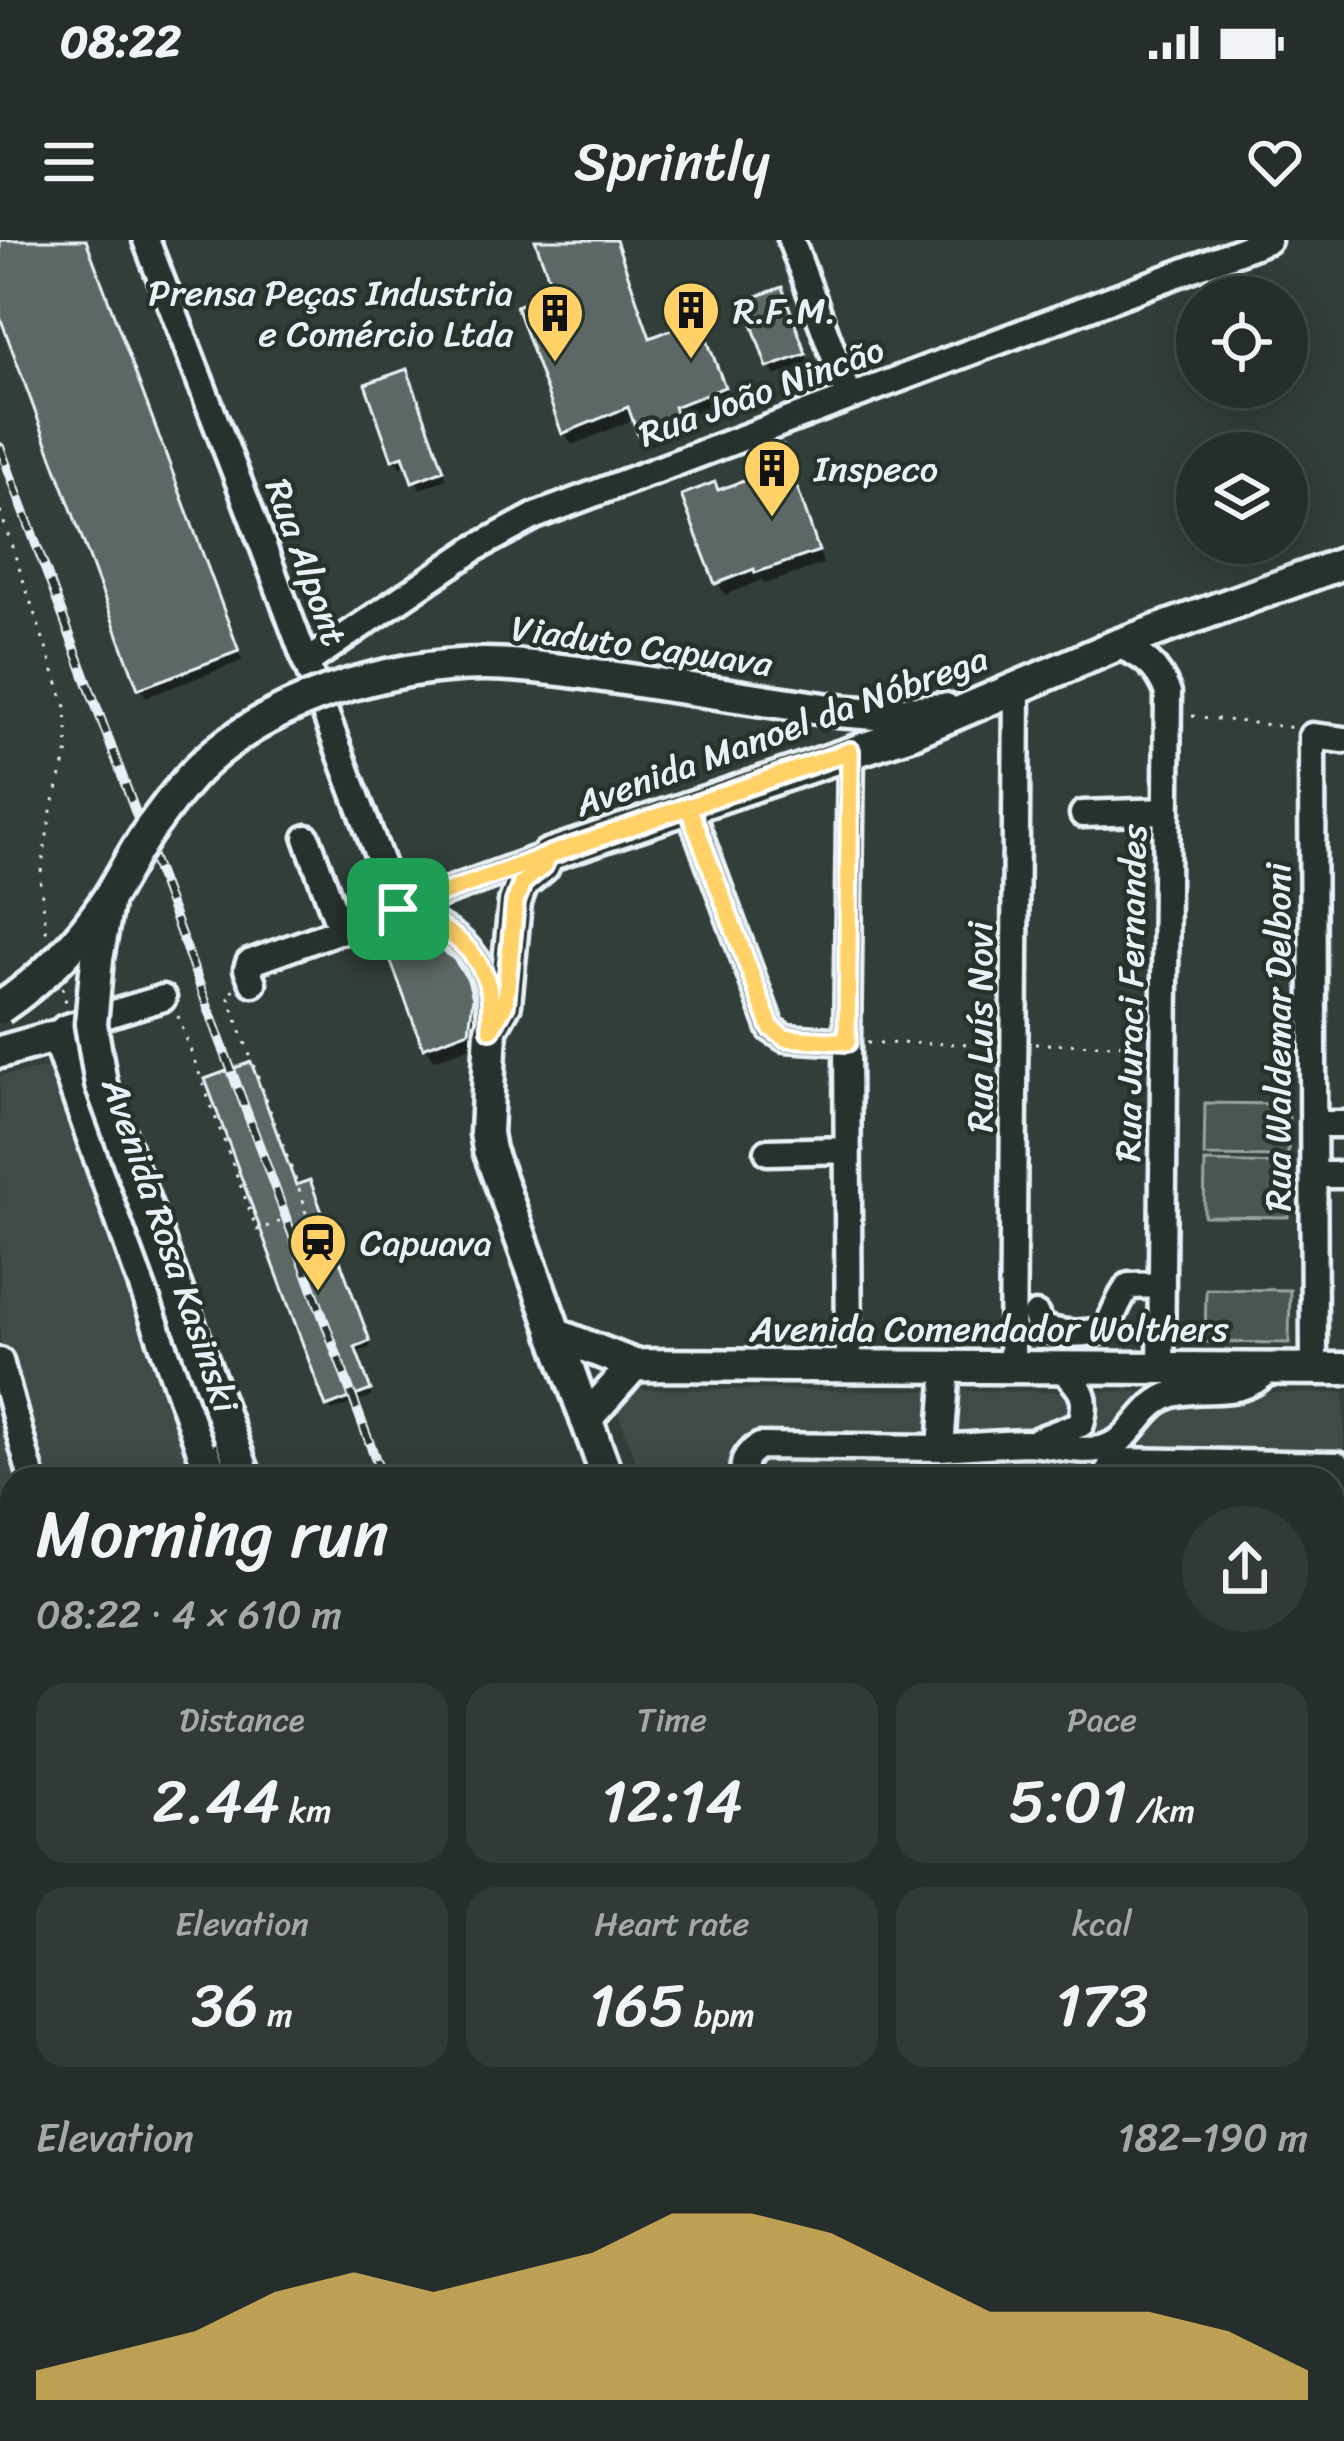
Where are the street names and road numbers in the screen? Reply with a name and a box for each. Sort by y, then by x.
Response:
street label: Rua João Nincão [629,318,893,466]
street label: Rua Alpont [246,469,366,655]
street label: Viaduto Capuava [507,596,777,696]
street label: Avenida Manoel da Nóbrega [565,626,997,836]
street label: Rua Juraci Fernandes [1096,823,1166,1162]
street label: Rua Waldemar Delboni [1246,862,1310,1211]
street label: Rua Luís Novi [948,921,1012,1132]
street label: Avenida Rosa Kasinski [82,1068,258,1422]
street label: Avenida Comendador Wolthers [749,1297,1229,1361]

